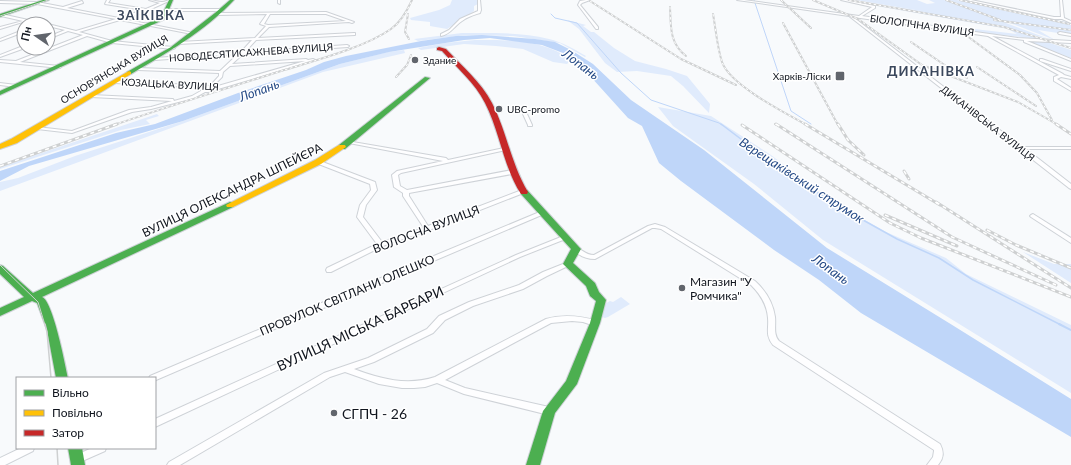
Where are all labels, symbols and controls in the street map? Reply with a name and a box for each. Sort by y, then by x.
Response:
district label: ЗАЇКІВКА [117,7,185,23]
street label: БІОЛОГІЧНА ВУЛИЦЯ [869,12,975,38]
north arrow [16,16,56,56]
text: Пн [18,25,34,42]
street label: ОСНОВ’ЯНСЬКА ВУЛИЦЯ [58,32,170,106]
street label: НОВОДЕСЯТИСАЖНЕВА ВУЛИЦЯ [169,40,333,64]
water label: Лопань [559,44,603,83]
place label: Здание [423,54,456,66]
marker: Здание [410,55,420,65]
district label: ДИКАНІВКА [887,63,975,79]
place label: Харків-Ліски [773,70,831,82]
marker: Харків-Ліски [834,70,846,82]
street label: КОЗАЦЬКА ВУЛИЦЯ [121,75,219,93]
water label: Лопань [236,75,281,105]
street label: ДИКАНІВСЬКА ВУЛИЦЯ [939,83,1037,163]
place label: UBC-promo [507,103,560,115]
marker: UBC-promo [494,104,504,114]
water label: Верещаківський струмок [737,134,868,227]
street label: ВУЛИЦЯ ОЛЕКСАНДРА ШПЕЙЄРА [140,139,325,240]
street label: ВОЛОСНА ВУЛИЦЯ [370,202,482,256]
water label: Лопань [809,250,853,288]
street label: ПРОВУЛОК СВІТЛАНИ ОЛЕШКО [257,251,437,339]
place label: Магазин "У Ромчика" [690,274,752,303]
street label: ВУЛИЦЯ МІСЬКА БАРБАРИ [274,282,446,374]
marker: Магазин "У Ромчика" [677,283,687,293]
legend [16,377,156,449]
text: Вільно [52,385,89,400]
text: Повільно [52,405,103,420]
place label: СГПЧ - 26 [342,405,407,422]
marker: СГПЧ - 26 [329,408,339,418]
text: Затор [52,425,84,440]

